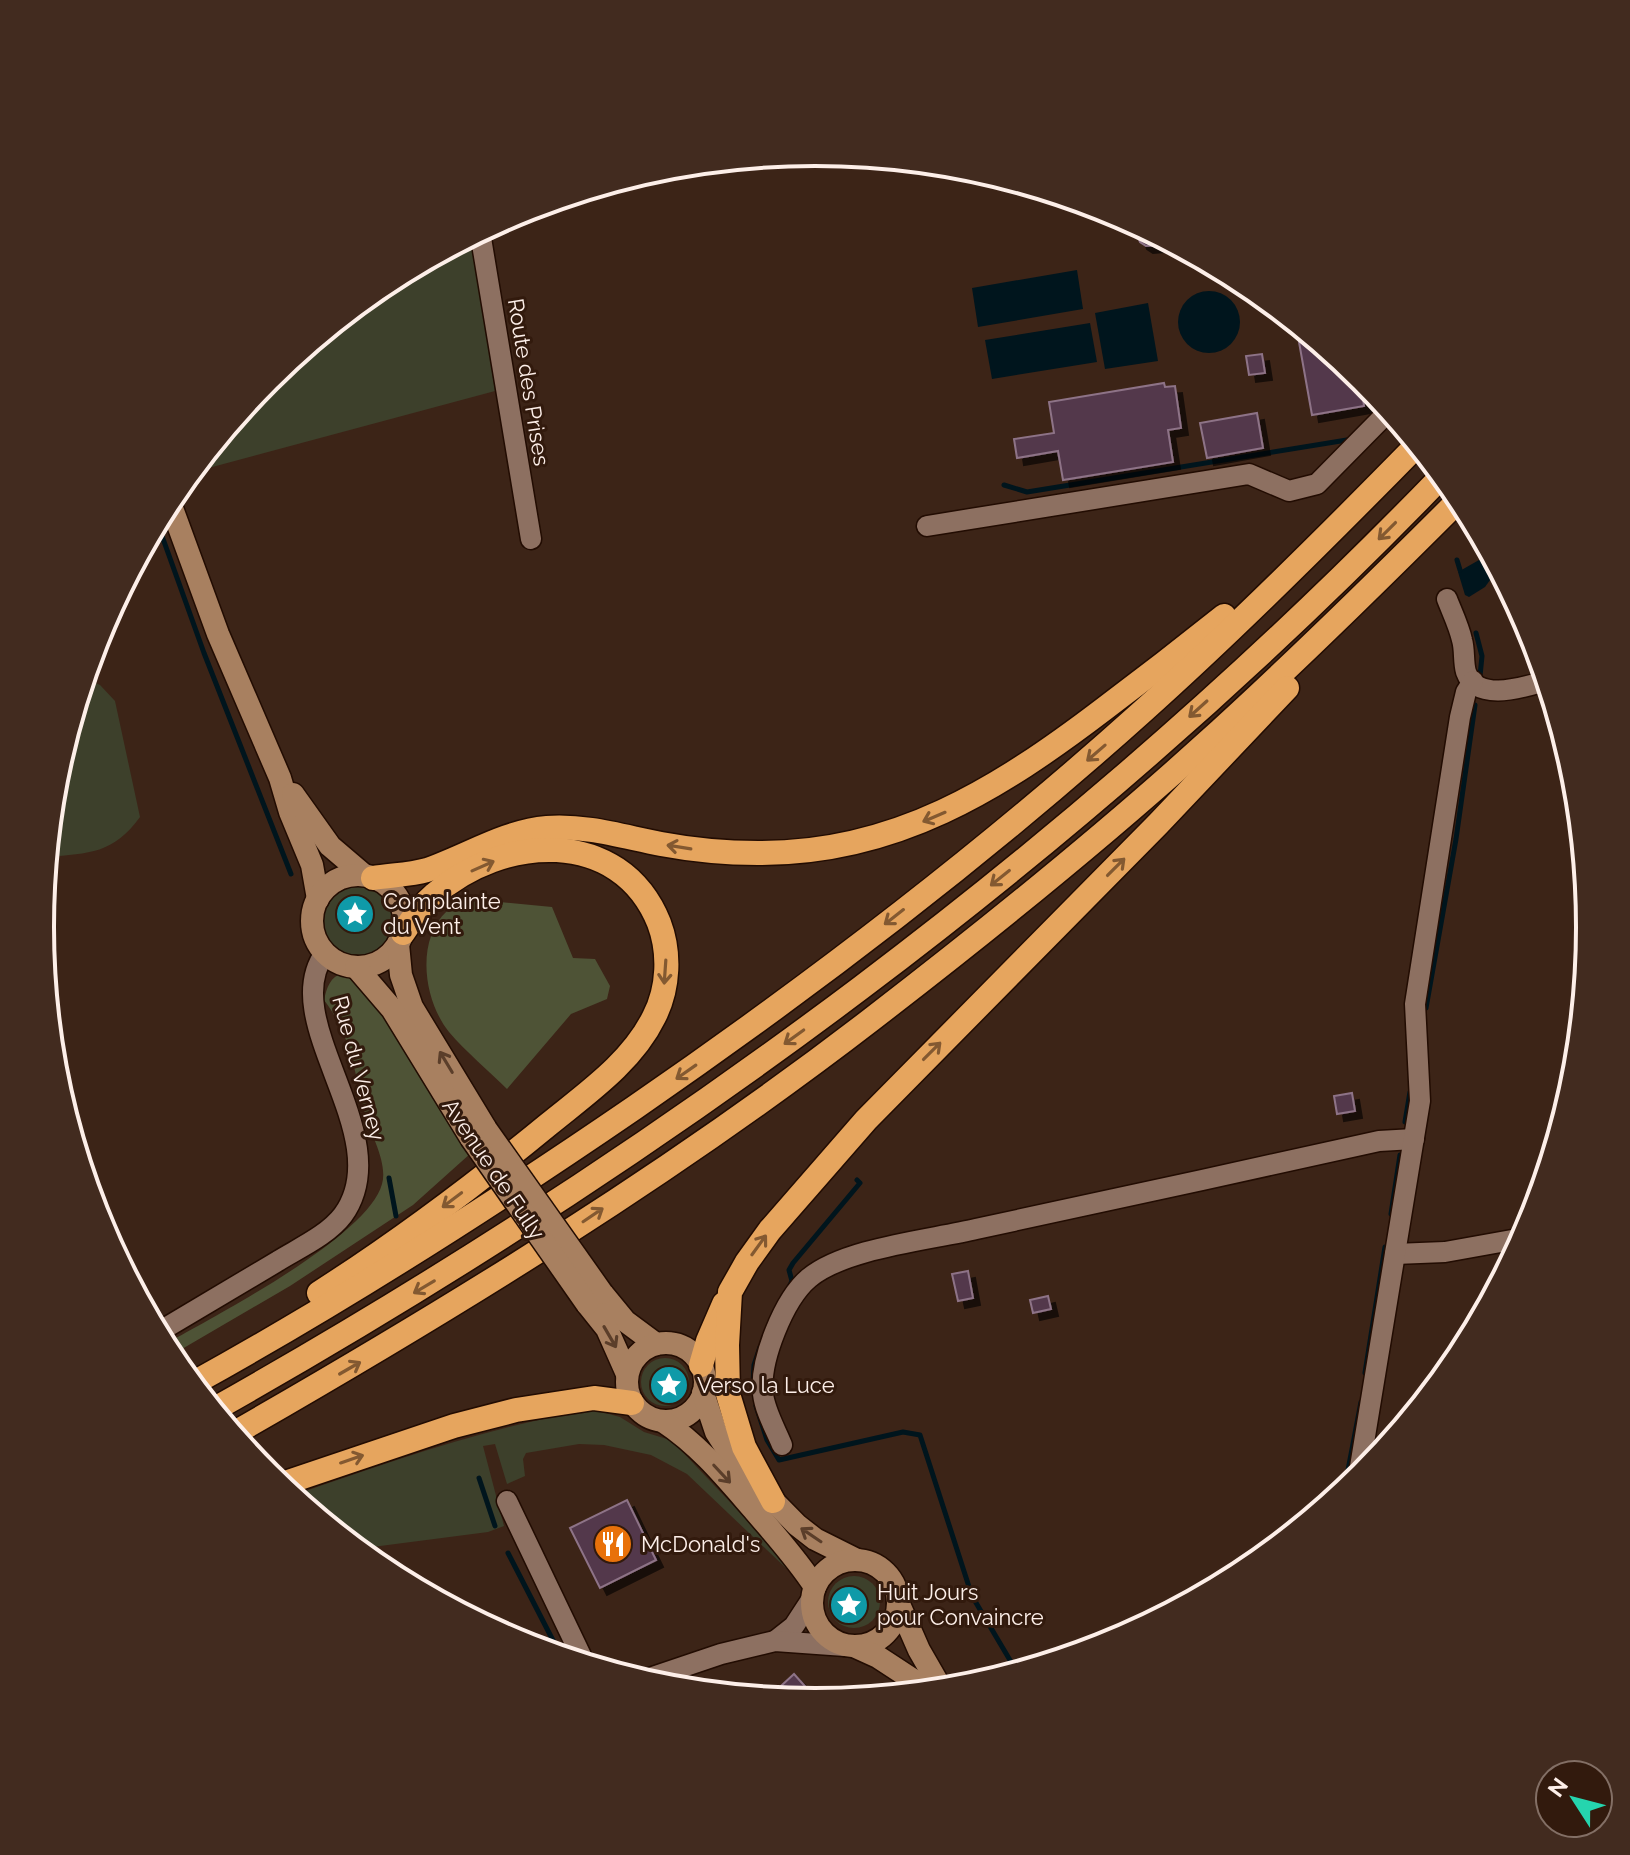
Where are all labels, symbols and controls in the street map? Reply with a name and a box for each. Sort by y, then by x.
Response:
street label: Route des Prises [503,296,555,468]
one-way arrow [1378,521,1397,540]
one-way arrow [1188,700,1208,718]
one-way arrow [1086,743,1106,761]
one-way arrow [922,810,947,825]
one-way arrow [667,838,692,853]
one-way arrow [470,857,494,872]
one-way arrow [1106,857,1125,877]
one-way arrow [990,869,1011,887]
place label: Complainte du Vent [383,888,501,939]
place icon: Complainte du Vent [334,893,376,935]
one-way arrow [884,909,905,926]
one-way arrow [657,958,672,985]
street label: Rue du Verney [327,993,391,1143]
one-way arrow [784,1028,805,1045]
one-way arrow [922,1042,941,1061]
one-way arrow [437,1051,453,1074]
one-way arrow [675,1064,697,1080]
street label: Avenue de Fully [437,1094,551,1244]
one-way arrow [442,1191,463,1208]
one-way arrow [581,1207,604,1223]
one-way arrow [750,1235,767,1256]
one-way arrow [413,1279,436,1295]
one-way arrow [602,1325,618,1348]
one-way arrow [337,1360,361,1375]
place icon: Verso la Luce [648,1364,690,1406]
place label: Verso la Luce [697,1372,835,1398]
one-way arrow [340,1450,365,1465]
one-way arrow [712,1464,731,1483]
restaurant icon: McDonald's [592,1523,634,1565]
one-way arrow [801,1527,823,1543]
place label: McDonald's [641,1531,760,1557]
place label: Huit Jours pour Convaincre [877,1579,1044,1630]
place icon: Huit Jours pour Convaincre [828,1584,870,1626]
north arrow [1534,1759,1614,1839]
text: N [1542,1773,1573,1802]

